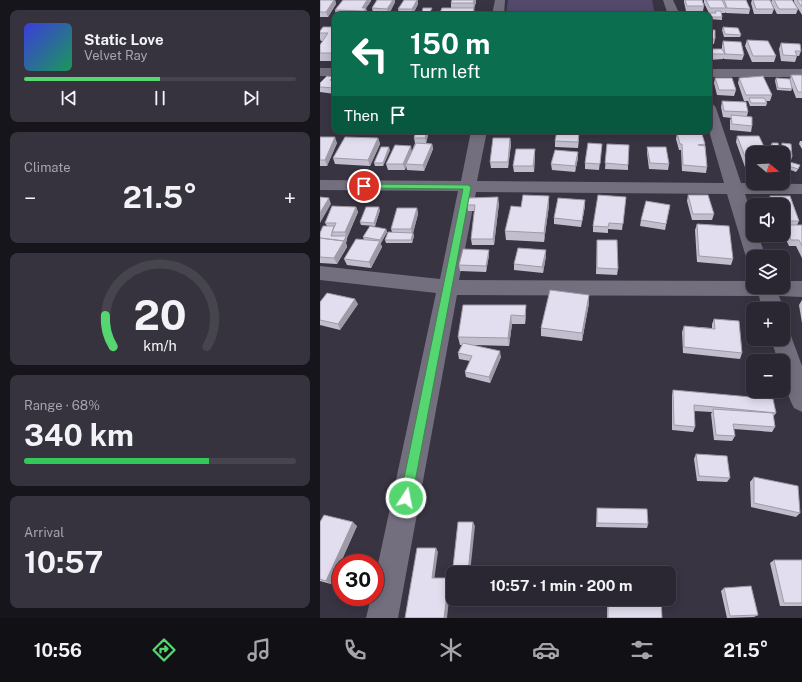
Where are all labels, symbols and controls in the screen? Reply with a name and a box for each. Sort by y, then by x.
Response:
text: 150 m [410,27,490,60]
icon: left [344,28,396,80]
text: Static Love [84,31,164,48]
text: Velvet Ray [84,48,148,63]
text: Turn left [410,61,480,82]
icon: previous [58,87,80,109]
icon: pause [149,87,171,109]
icon: next [240,87,262,109]
icon: arrive [387,104,409,126]
text: Then [344,107,379,124]
north arrow [746,146,790,190]
map controls [746,146,790,398]
text: Climate [24,160,71,175]
pin [347,169,381,203]
icon: arrive [353,175,375,197]
text: 21.5° [123,179,197,215]
text: − [24,185,36,211]
text: + [284,185,296,211]
button: sound [746,198,790,242]
button: layers [746,250,790,294]
text: 20 [133,290,187,339]
button: + [746,302,790,346]
text: km/h [143,337,177,354]
button: − [746,354,790,398]
text: Range · 68% [24,398,100,413]
text: 340 km [24,417,134,453]
position arrow [385,477,427,519]
text: Arrival [24,525,64,540]
text: 10:57 [24,544,103,580]
speed limit sign: 30 [332,554,384,606]
text: 10:57 · 1 min · 200 m [490,577,632,594]
icon: directions [150,636,178,664]
icon: music [245,636,273,664]
icon: phone [341,636,369,664]
icon: climate [437,636,465,664]
icon: car [532,636,560,664]
icon: filters [628,636,656,664]
text: 10:56 [34,640,82,661]
text: 21.5° [724,640,768,661]

